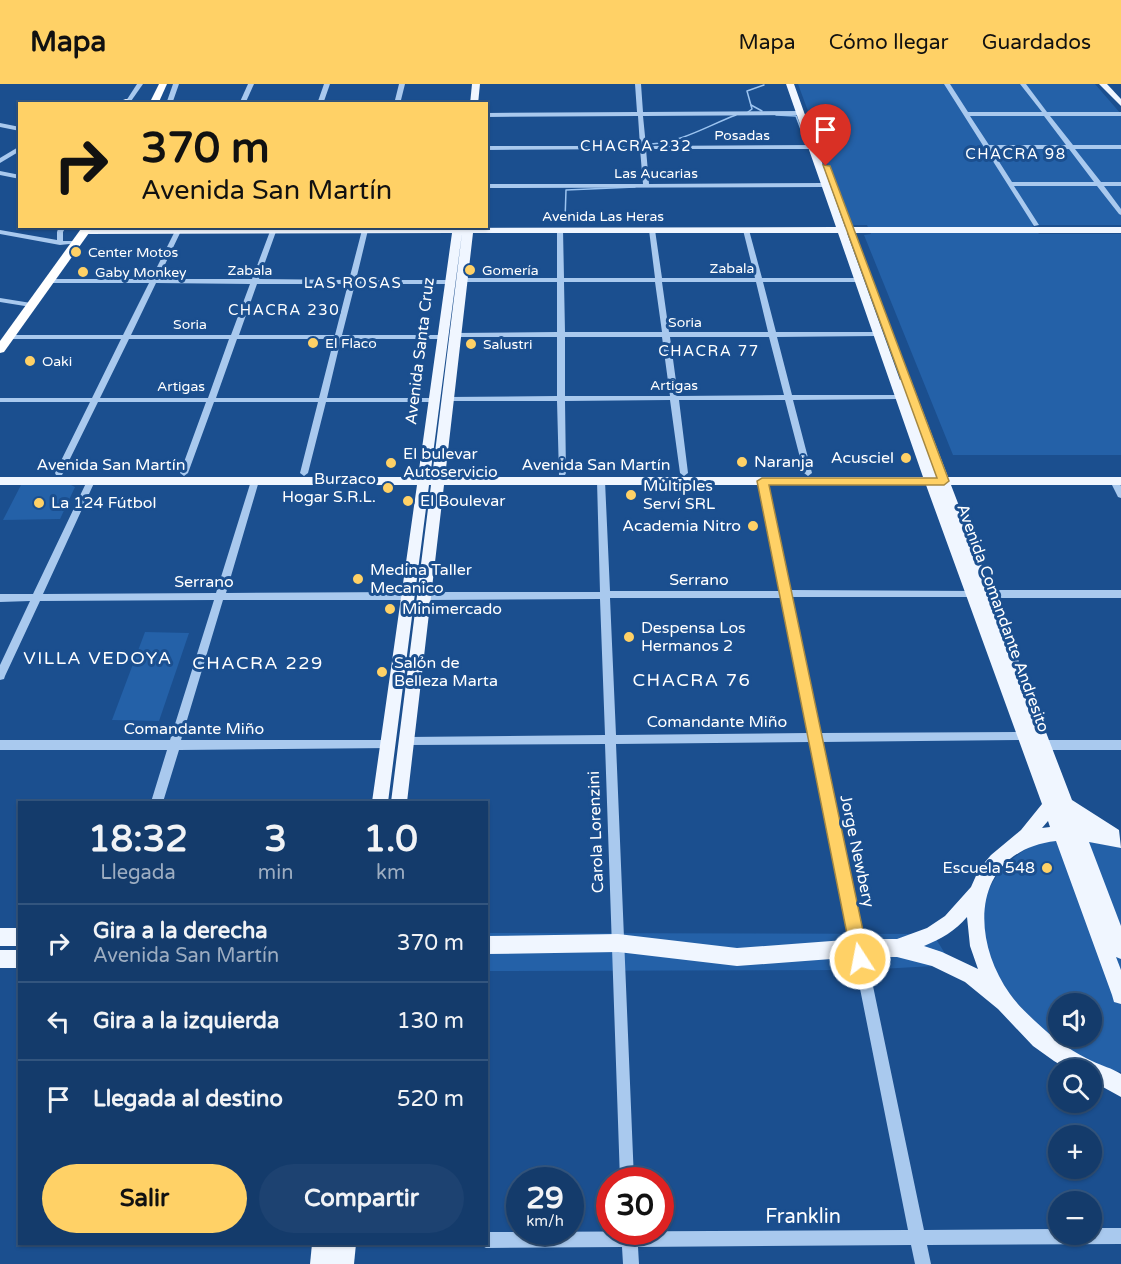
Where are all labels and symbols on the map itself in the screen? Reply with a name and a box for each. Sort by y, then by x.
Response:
pin [800,104,851,166]
street label: Posadas [714,127,770,144]
district label: CHACRA 232 [580,137,692,155]
district label: CHACRA 98 [965,145,1067,163]
street label: Las Aucarias [614,165,698,182]
street label: Avenida Las Heras [542,208,664,225]
place label: Center Motos [88,244,179,261]
marker: Center Motos [69,245,83,259]
street label: Zabala [710,260,754,277]
street label: Zabala [228,262,272,279]
place label: Gomería [482,262,539,279]
marker: Gomería [463,263,477,277]
place label: Gaby Monkey [95,264,187,281]
marker: Gaby Monkey [76,265,90,279]
district label: LAS ROSAS [304,274,402,292]
street label: Avenida Santa Cruz [401,276,439,426]
district label: CHACRA 230 [228,301,340,319]
street label: Soria [668,314,702,331]
street label: Soria [173,316,207,333]
place label: El Flaco [325,335,377,352]
marker: El Flaco [306,336,320,350]
place label: Salustri [483,336,532,353]
marker: Salustri [464,337,478,351]
district label: CHACRA 77 [658,342,760,360]
place label: Oaki [42,353,72,370]
marker: Oaki [23,354,37,368]
street label: Artigas [650,377,698,394]
street label: Artigas [157,378,205,395]
place label: El bulevar Autoservicio [403,444,498,482]
place label: Acusciel [831,448,894,468]
marker: Acusciel [899,451,913,465]
place label: Naranja [754,452,814,472]
street label: Avenida San Martín [37,455,185,475]
street label: Avenida San Martín [522,455,670,475]
marker: Naranja [735,455,749,469]
marker: El bulevar Autoservicio [384,456,398,470]
place label: Burzaco Hogar S.R.L. [282,469,376,507]
place label: Múltiples Serví SRL [643,476,715,514]
marker: Burzaco Hogar S.R.L. [381,481,395,495]
marker: Múltiples Serví SRL [624,488,638,502]
place label: El Boulevar [420,491,506,511]
place label: La 124 Fútbol [51,493,157,513]
marker: El Boulevar [401,494,415,508]
marker: La 124 Fútbol [32,496,46,510]
street label: Avenida Comandante Andresito [952,501,1054,735]
place label: Academia Nitro [622,516,741,536]
marker: Academia Nitro [746,519,760,533]
place label: Medina Taller Mecanico [370,560,473,598]
street label: Serrano [669,570,729,590]
street label: Serrano [174,572,234,592]
marker: Medina Taller Mecanico [351,572,365,586]
place label: Minimercado [402,599,502,619]
marker: Minimercado [383,602,397,616]
place label: Despensa Los Hermanos 2 [641,618,746,656]
marker: Despensa Los Hermanos 2 [622,630,636,644]
district label: VILLA VEDOYA [23,647,173,669]
district label: CHACRA 229 [192,652,324,674]
place label: Salón de Belleza Marta [394,653,498,691]
marker: Salón de Belleza Marta [375,665,389,679]
district label: CHACRA 76 [633,669,751,691]
street label: Comandante Miño [647,712,787,732]
street label: Comandante Miño [124,719,264,739]
street label: Carola Lorenzini [584,771,608,893]
street label: Jorge Newbery [835,793,879,909]
place label: Escuela 548 [943,858,1035,878]
marker: Escuela 548 [1040,861,1054,875]
position arrow [828,927,892,991]
speed limit sign: 30 [596,1167,674,1245]
street label: Franklin [765,1205,841,1229]

